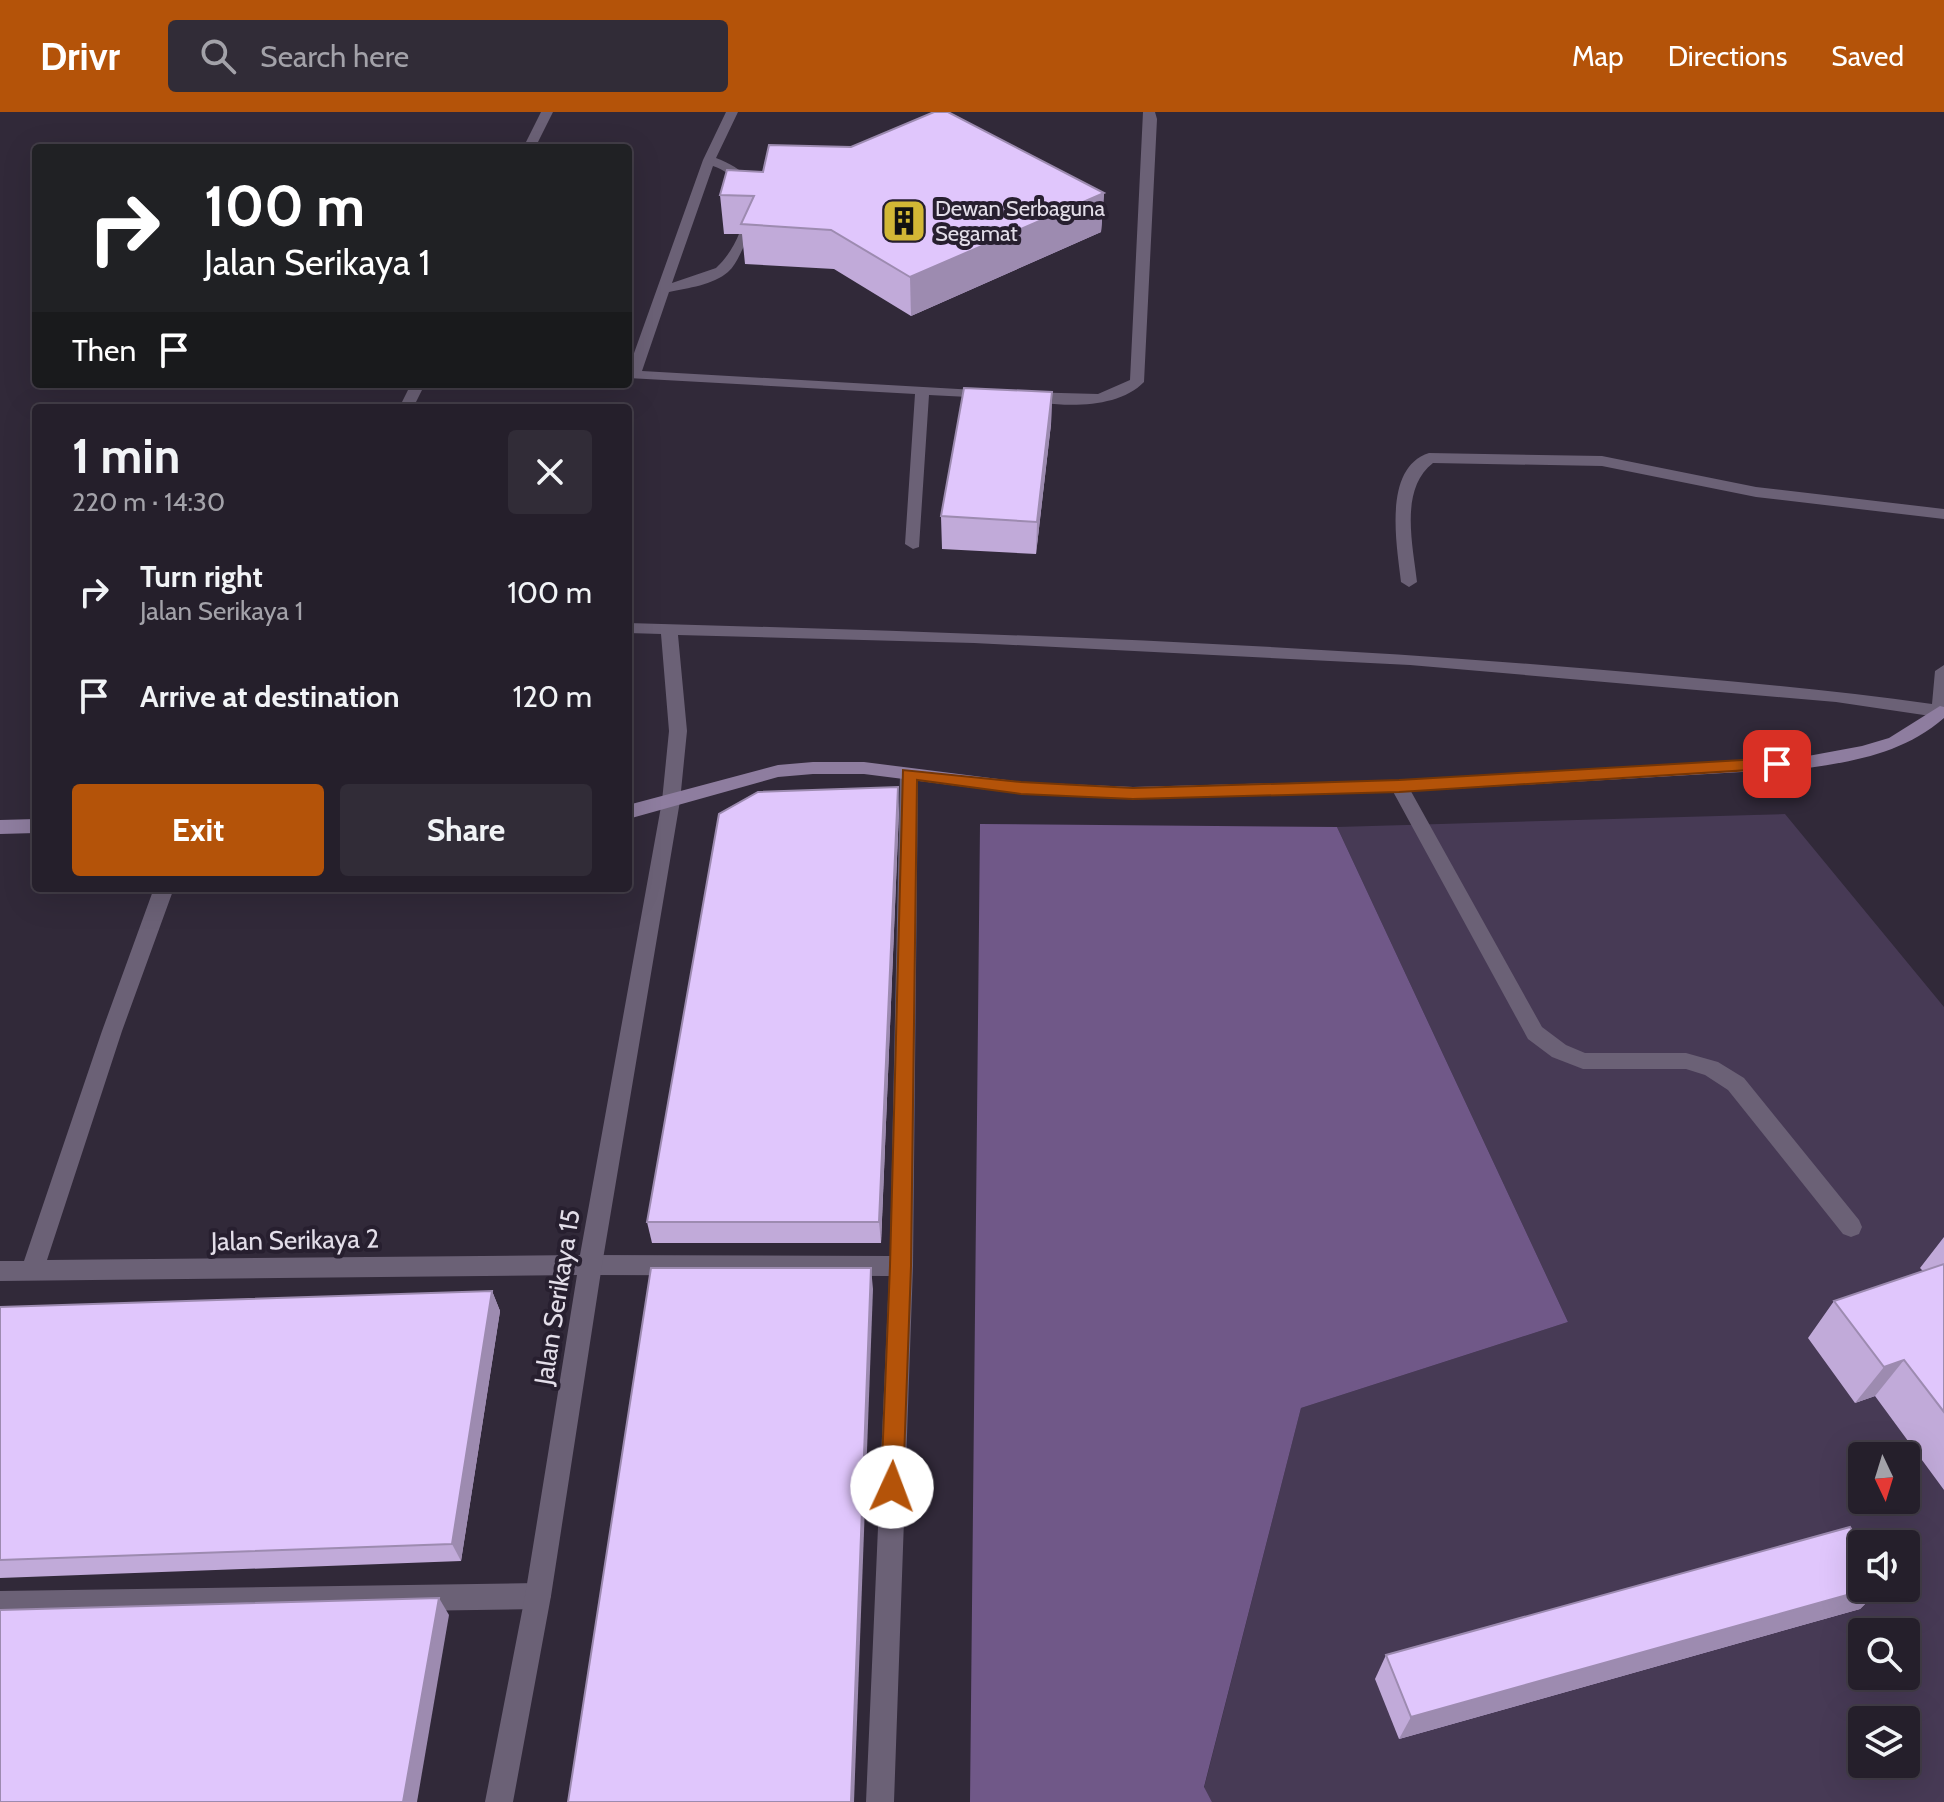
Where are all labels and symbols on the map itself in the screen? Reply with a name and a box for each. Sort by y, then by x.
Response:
place label: Dewan Serbaguna Segamat [935,195,1105,247]
building icon: Dewan Serbaguna Segamat [880,197,928,245]
pin [1743,730,1811,798]
street label: Jalan Serikaya 15 [527,1207,587,1388]
street label: Jalan Serikaya 2 [209,1223,380,1257]
north arrow [1848,1442,1920,1514]
position arrow [850,1445,934,1529]

